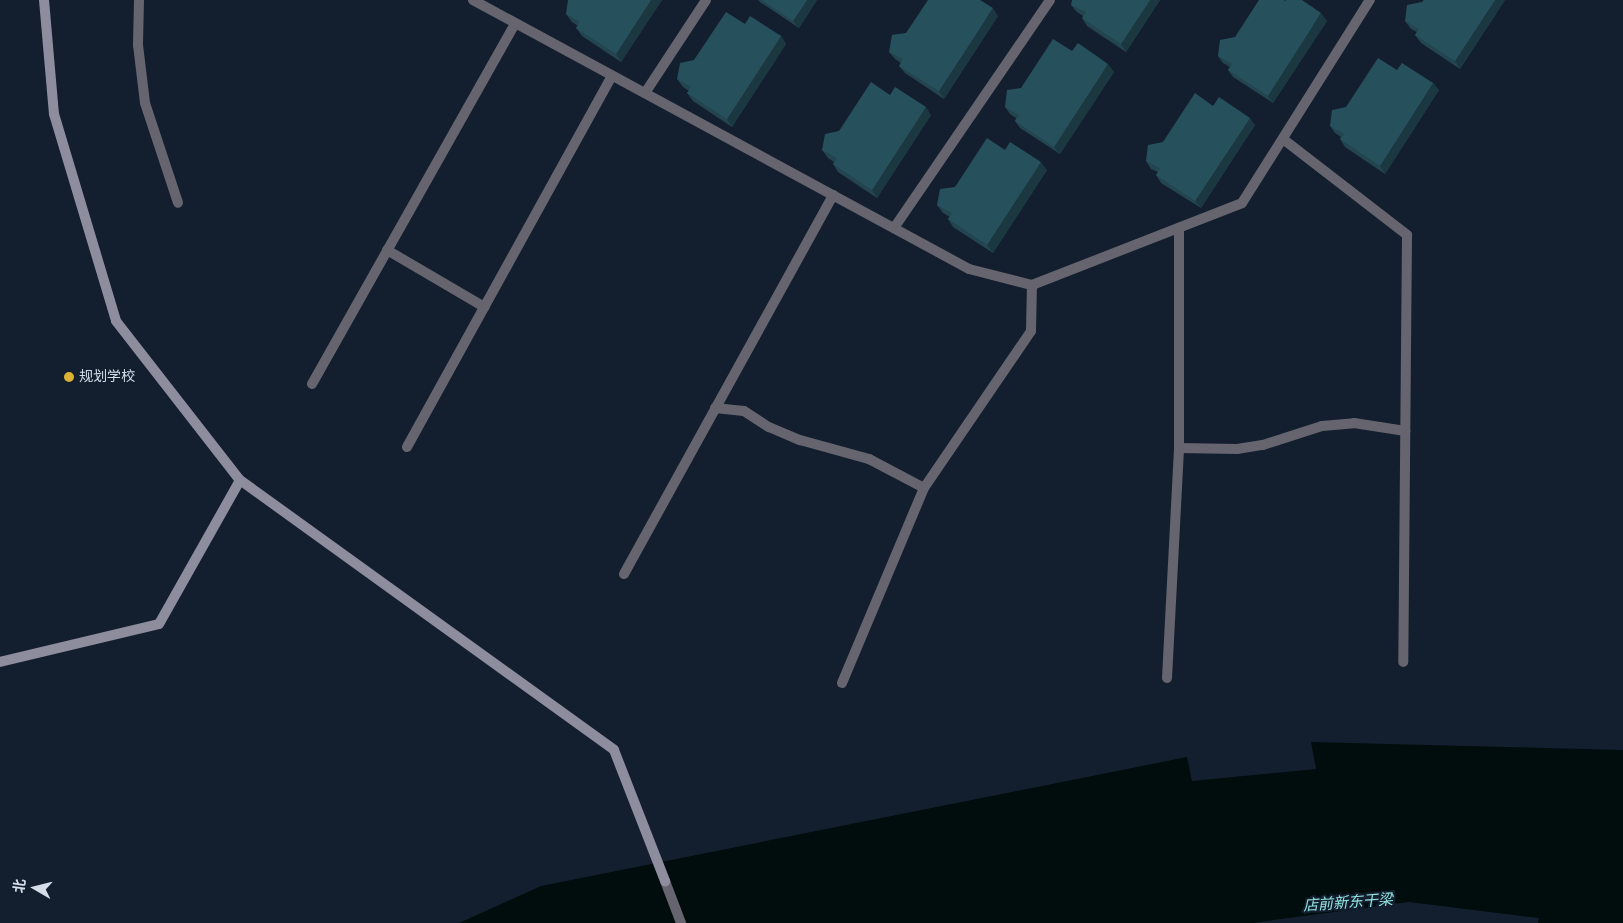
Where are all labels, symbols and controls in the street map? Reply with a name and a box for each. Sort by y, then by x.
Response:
place label: 规划学校 [79,369,135,385]
marker: 规划学校 [63,371,75,383]
north arrow [10,863,60,913]
text: 北 [9,878,30,894]
water label: 店前新东干梁 [1302,891,1394,915]

